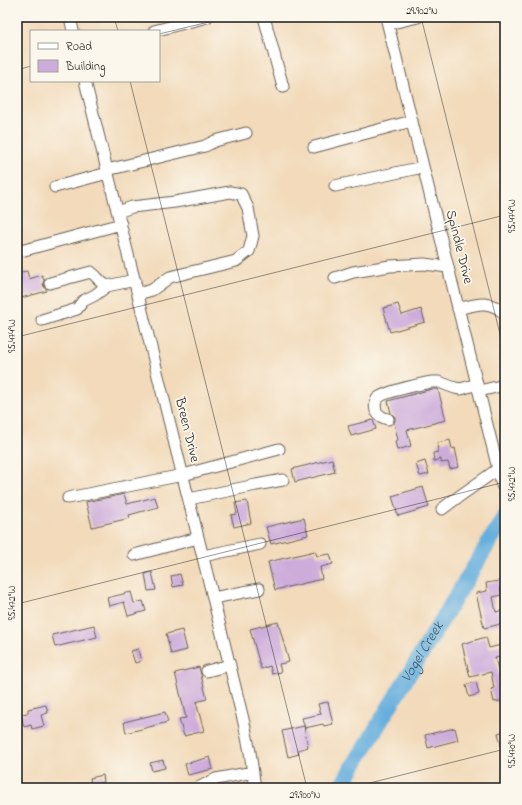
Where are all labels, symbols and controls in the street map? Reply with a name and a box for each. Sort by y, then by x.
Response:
text: 29.902°N [406,4,438,19]
legend [30,30,160,82]
text: Road [66,38,92,56]
text: Building [65,58,105,77]
text: 95.474°W [505,199,520,233]
street label: Spindle Drive [440,208,478,287]
text: 95.474°W [5,319,20,353]
street label: Breen Drive [169,394,205,465]
text: 95.472°W [505,467,520,501]
text: 95.472°W [5,586,20,620]
water label: Vogel Creek [396,616,450,687]
text: 95.470°W [505,734,520,768]
text: 29.900°N [289,788,321,803]

